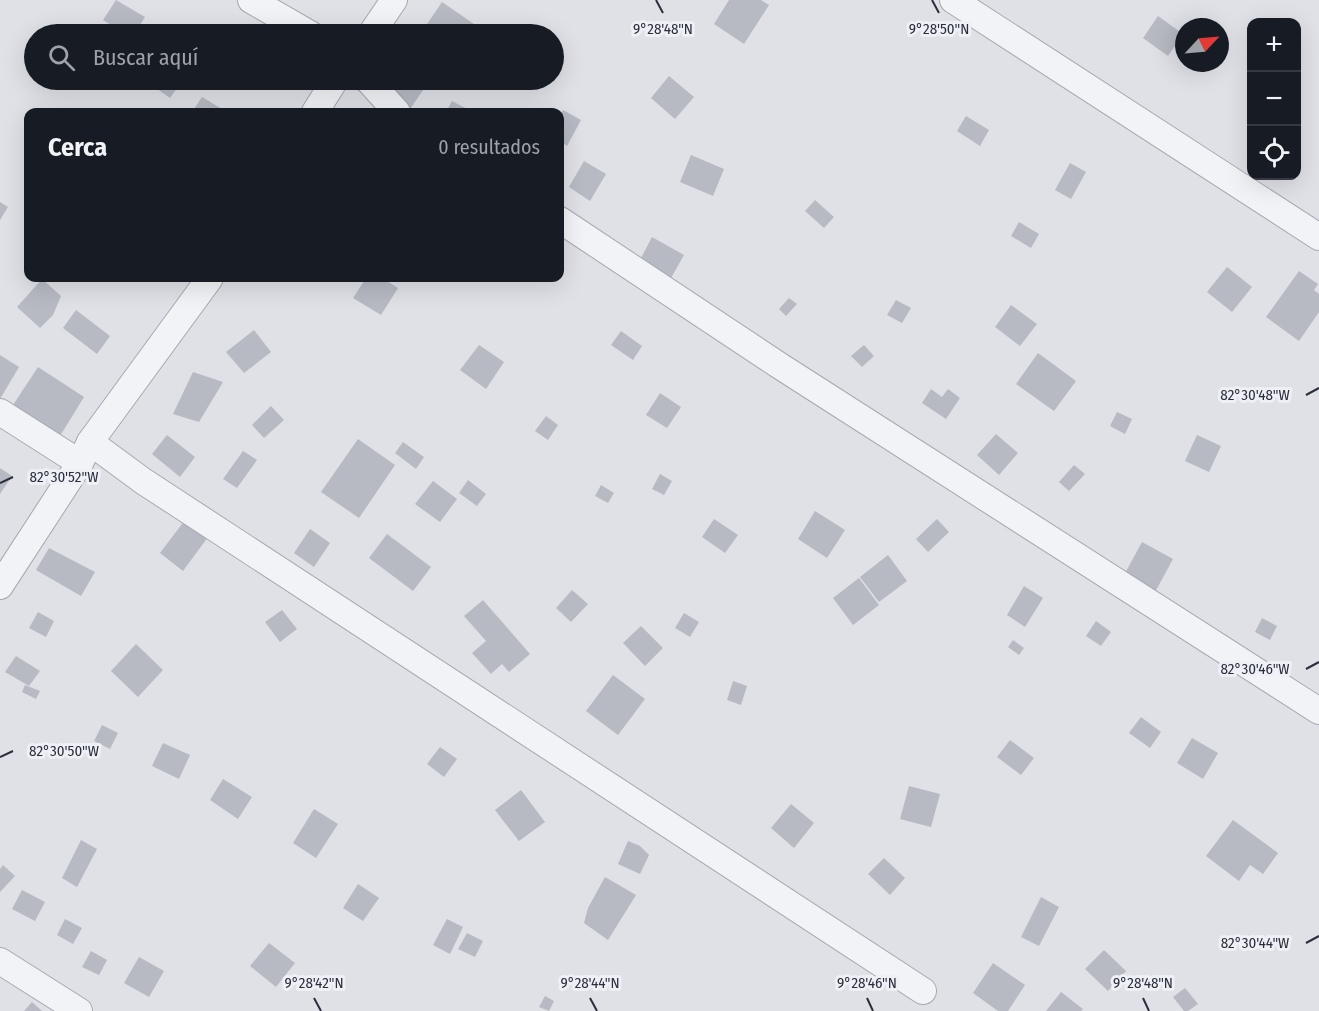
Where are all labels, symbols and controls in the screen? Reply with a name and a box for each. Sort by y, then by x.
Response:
north arrow [1175,18,1229,72]
map controls [1247,18,1301,180]
button: + [1247,18,1301,72]
text: 9°28'48"N [633,20,693,38]
text: 9°28'50"N [909,20,969,38]
search box [24,24,564,90]
icon: search [45,41,78,74]
text: Buscar aquí [93,44,198,71]
button: − [1247,72,1301,126]
button: locate [1247,126,1301,180]
text: Cerca [48,132,107,163]
text: 0 resultados [438,135,540,159]
text: 82°30'48"W [1220,386,1290,404]
text: 82°30'52"W [30,468,98,486]
text: 82°30'46"W [1220,660,1290,678]
text: 82°30'50"W [29,742,99,760]
text: 82°30'44"W [1221,934,1289,952]
text: 9°28'42"N [284,974,344,992]
text: 9°28'44"N [560,974,620,992]
text: 9°28'46"N [837,974,897,992]
text: 9°28'48"N [1113,974,1173,992]

